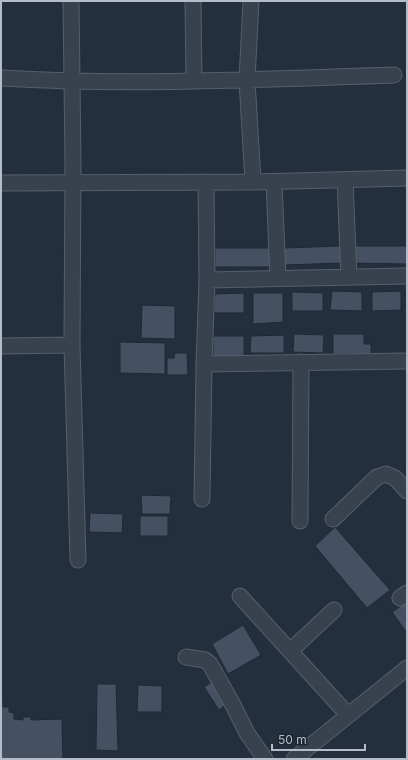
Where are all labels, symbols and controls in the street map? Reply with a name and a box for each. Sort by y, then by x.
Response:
scale bar [272,726,365,752]
text: 50 m [278,732,307,747]

